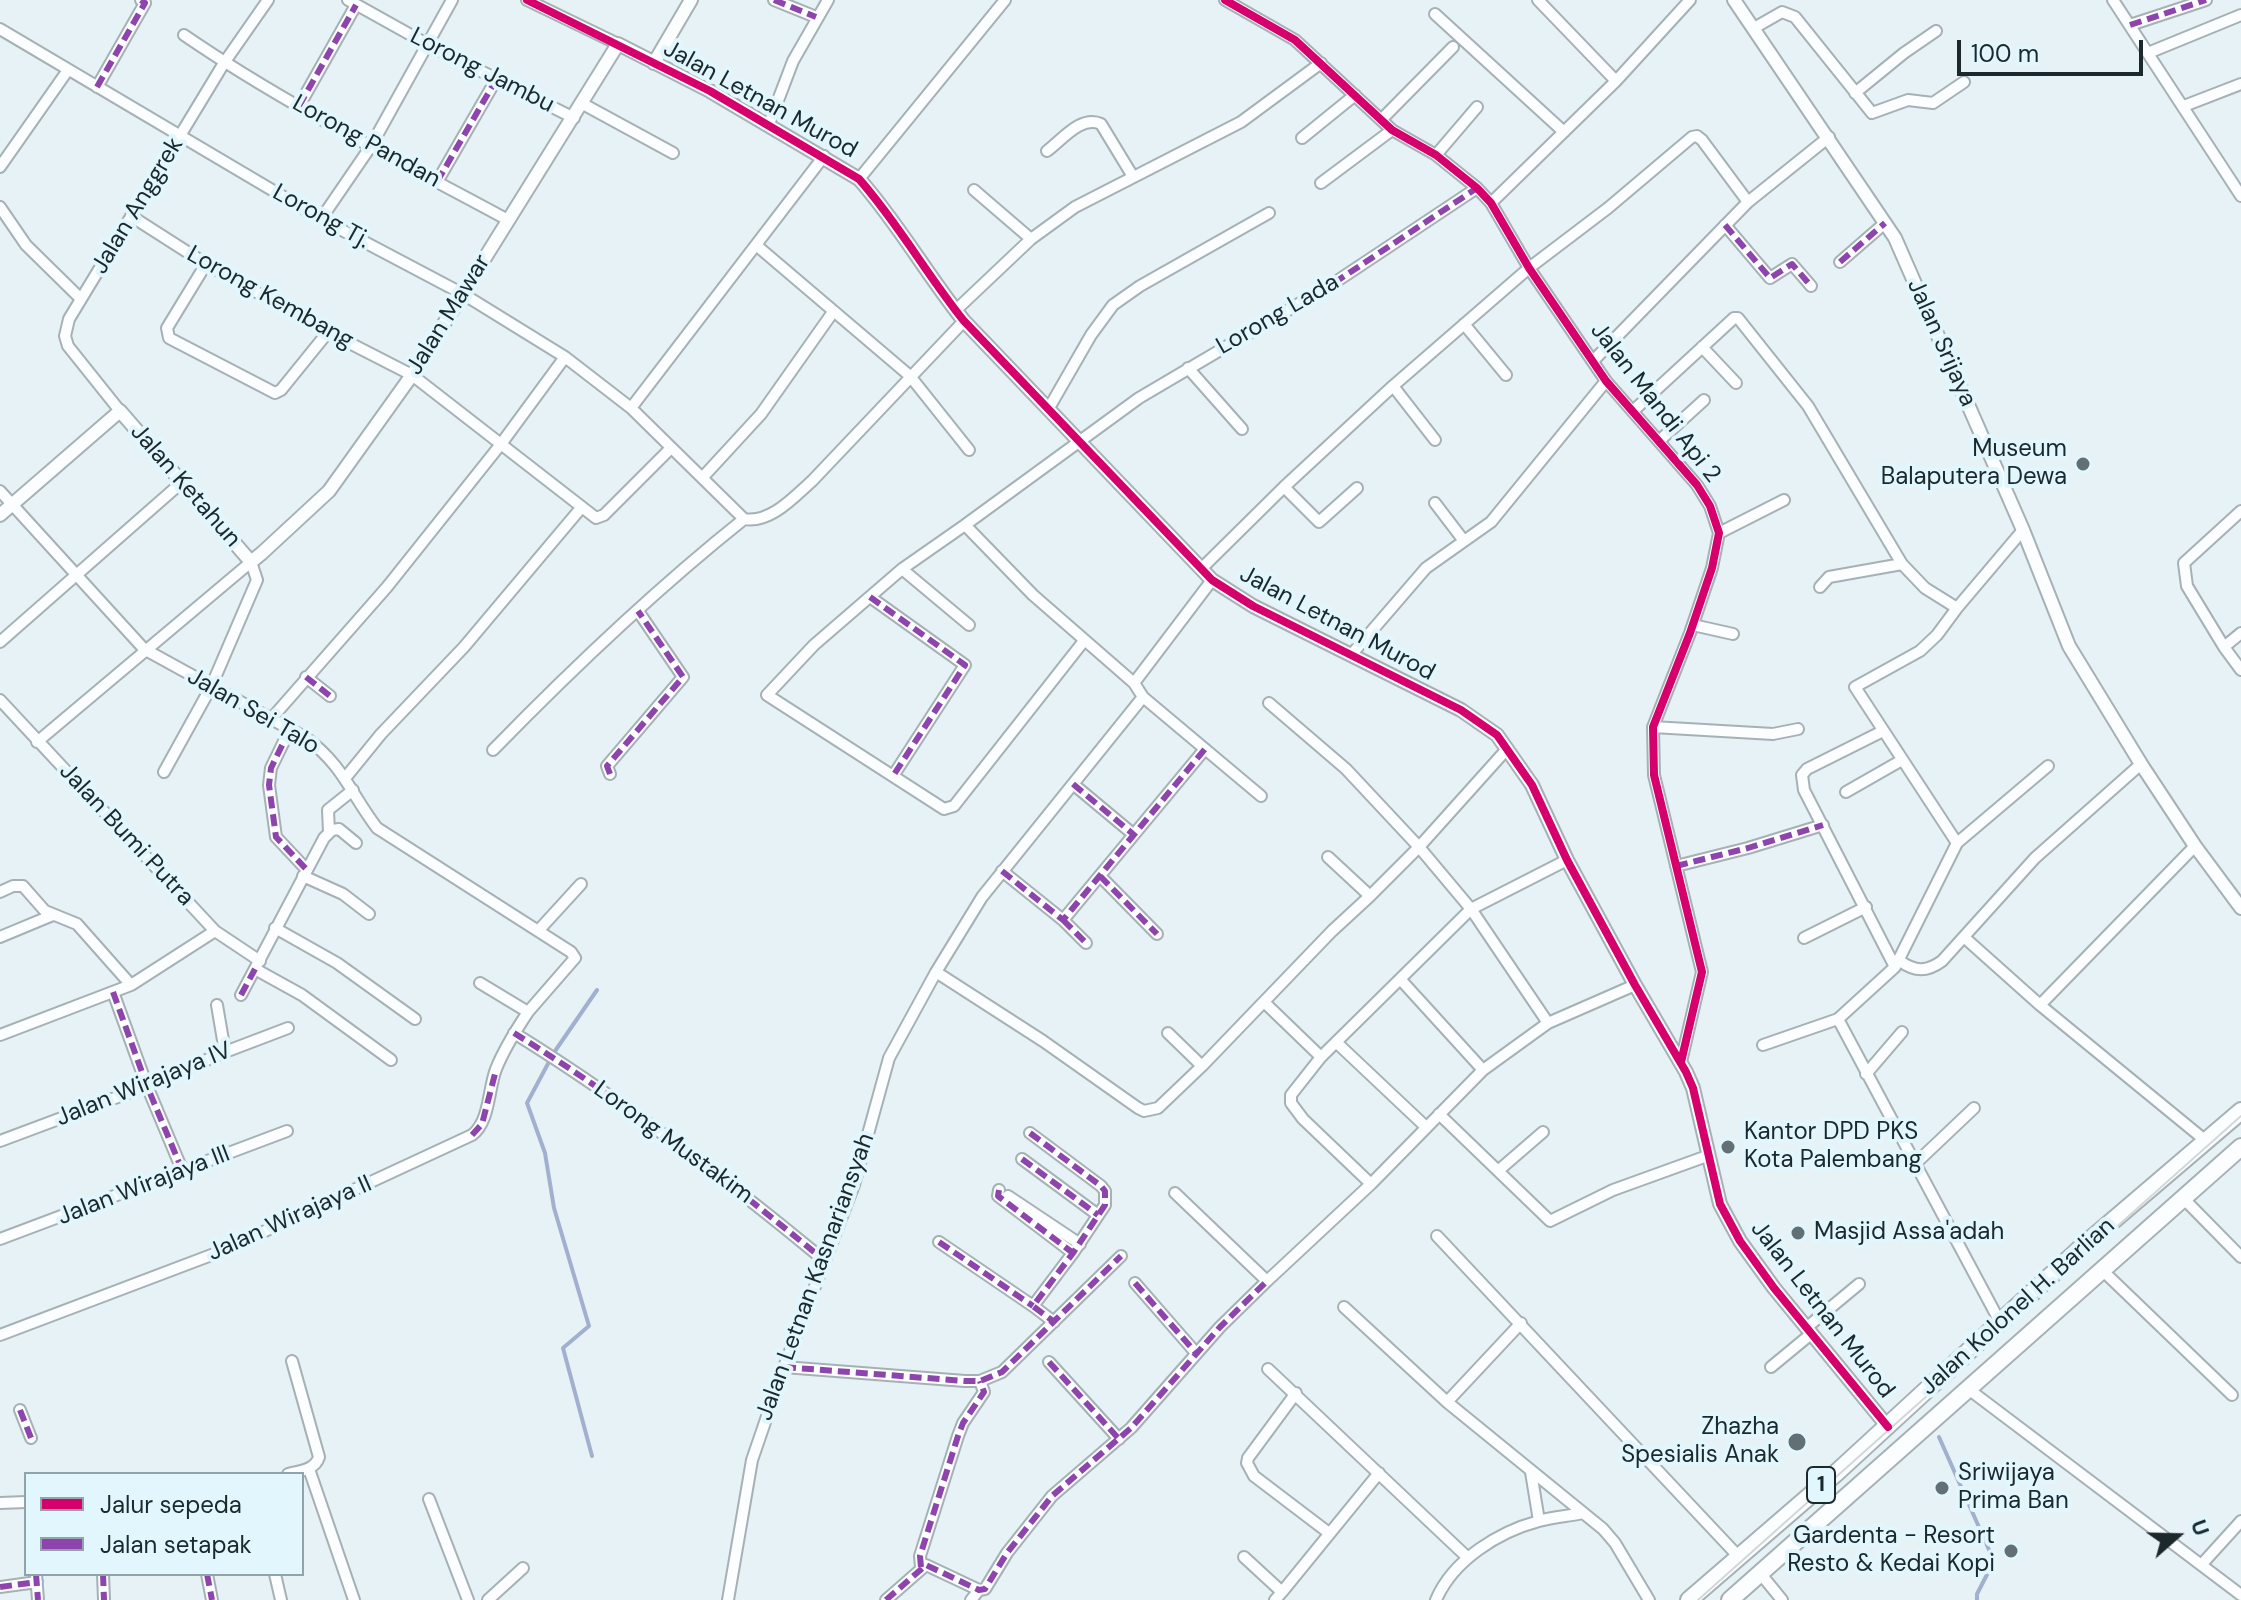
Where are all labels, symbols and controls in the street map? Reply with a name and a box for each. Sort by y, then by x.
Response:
street label: Lorong Jambu [405,22,559,120]
scale bar [1961,24,2147,74]
street label: Jalan Letnan Murod [658,35,862,165]
text: 100 m [1971,38,2039,69]
street label: Lorong Pandan [287,89,445,195]
street label: Jalan Anggrek [86,132,190,280]
street label: Lorong Tj. [267,179,375,255]
street label: Lorong Kembang [182,240,358,356]
street label: Jalan Mawar [401,250,497,380]
street label: Lorong Lada [1212,268,1344,362]
street label: Jalan Srijaya [1900,275,1982,411]
street label: Jalan Mandi Api 2 [1584,317,1726,489]
street label: Jalan Ketahun [124,418,246,554]
place label: Museum Balaputera Dewa [1881,436,2067,492]
marker: Museum Balaputera Dewa [2074,455,2092,473]
street label: Jalan Letnan Murod [1234,560,1440,688]
street label: Jalan Sei Talo [182,663,324,761]
street label: Jalan Bumi Putra [53,758,199,912]
street label: Jalan Wirajaya IV [52,1037,236,1133]
street label: Lorong Mustakim [588,1076,758,1210]
place label: Kantor DPD PKS Kota Palembang [1744,1119,1922,1175]
street label: Jalan Letnan Kasnariansyah [751,1130,881,1424]
marker: Kantor DPD PKS Kota Palembang [1719,1138,1737,1156]
street label: Jalan Wirajaya III [54,1140,234,1232]
street label: Jalan Wirajaya II [204,1170,376,1268]
street label: Jalan Kolonel H. Barlian [1915,1212,2121,1402]
street label: Jalan Letnan Murod [1744,1216,1900,1404]
place label: Masjid Assa'adah [1814,1219,2004,1247]
marker: Masjid Assa'adah [1789,1224,1807,1242]
place label: Zhazha Spesialis Anak [1621,1414,1779,1470]
marker: Zhazha Spesialis Anak [1786,1431,1808,1453]
place label: Sriwijaya Prima Ban [1958,1460,2069,1516]
road number: 1 [1807,1467,1835,1503]
legend [24,1472,304,1576]
marker: Sriwijaya Prima Ban [1933,1479,1951,1497]
text: Jalur sepeda [100,1489,242,1520]
north arrow [2137,1496,2217,1576]
text: U [2184,1516,2216,1540]
place label: Gardenta - Resort Resto & Kedai Kopi [1787,1523,1995,1579]
text: Jalan setapak [100,1529,252,1560]
marker: Gardenta - Resort Resto & Kedai Kopi [2002,1542,2020,1560]

